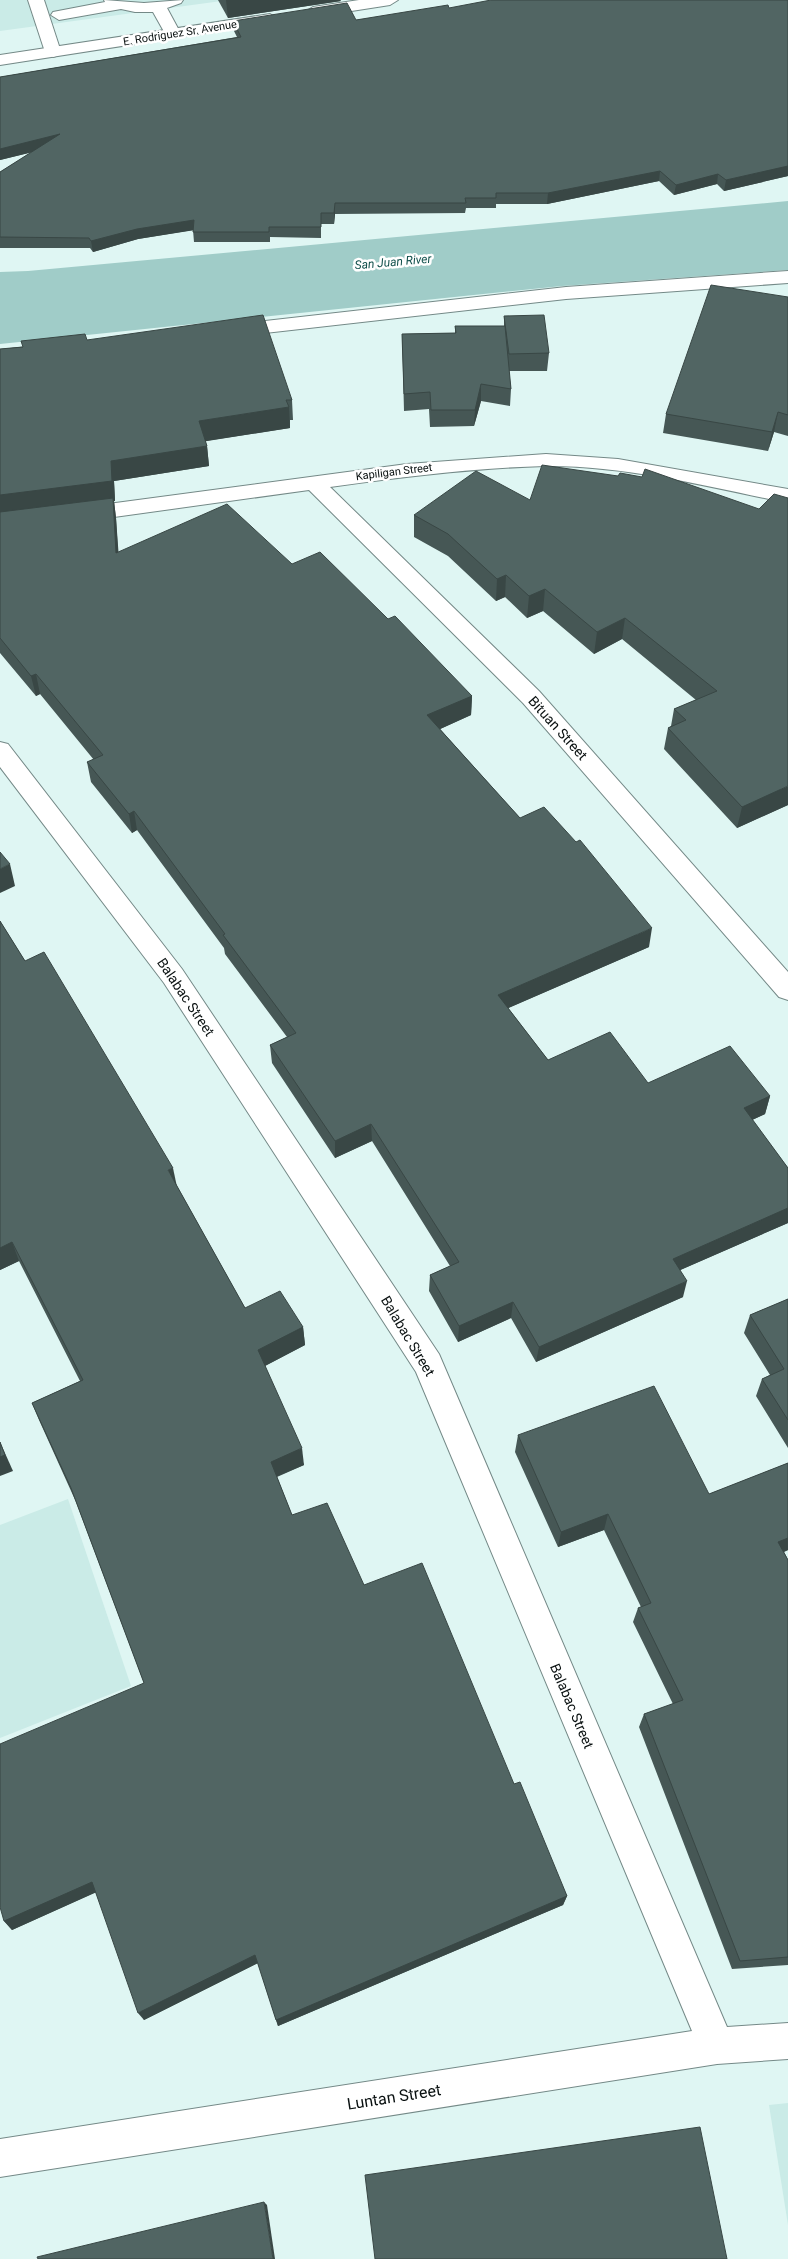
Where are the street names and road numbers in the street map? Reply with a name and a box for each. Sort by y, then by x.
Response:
street label: E. Rodriguez Sr. Avenue [122,18,238,48]
street label: Kapiligan Street [355,461,433,483]
street label: Bituan Street [525,693,591,763]
street label: Balabac Street [154,955,218,1039]
street label: Balabac Street [378,1293,438,1379]
street label: Balabac Street [547,1661,597,1751]
street label: Luntan Street [346,2080,442,2114]

